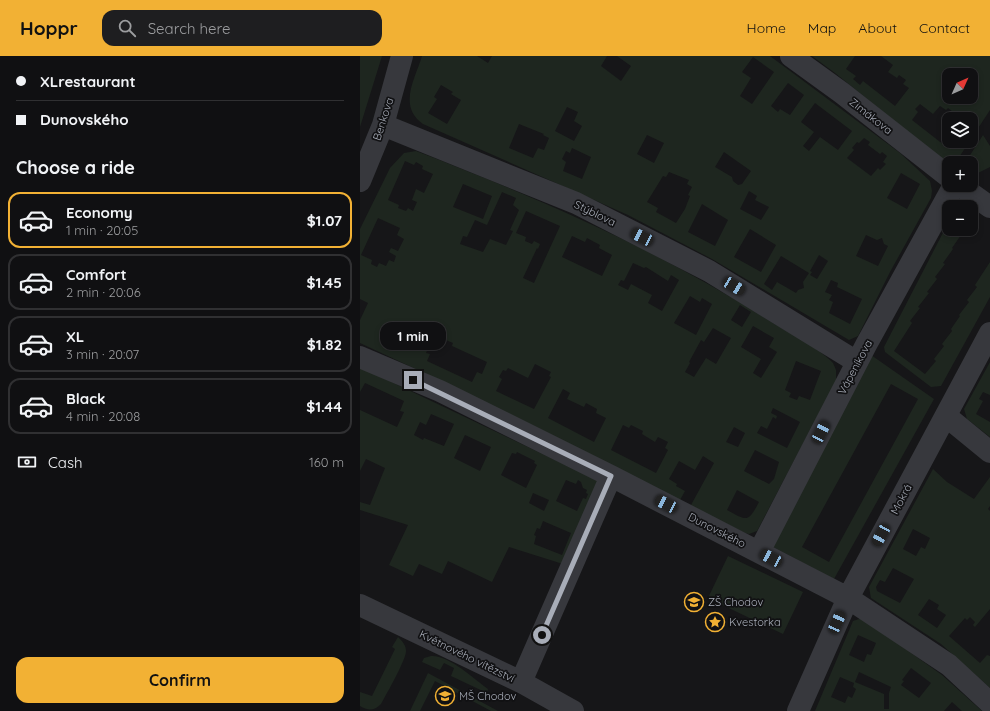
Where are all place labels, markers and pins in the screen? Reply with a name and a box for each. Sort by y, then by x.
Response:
school or university icon: ZŠ Chodov [683,591,705,613]
place label: ZŠ Chodov [708,595,764,609]
place icon: Kvestorka [704,611,726,633]
place label: Kvestorka [729,615,781,629]
school or university icon: MŠ Chodov [434,685,456,707]
place label: MŠ Chodov [459,689,517,703]

